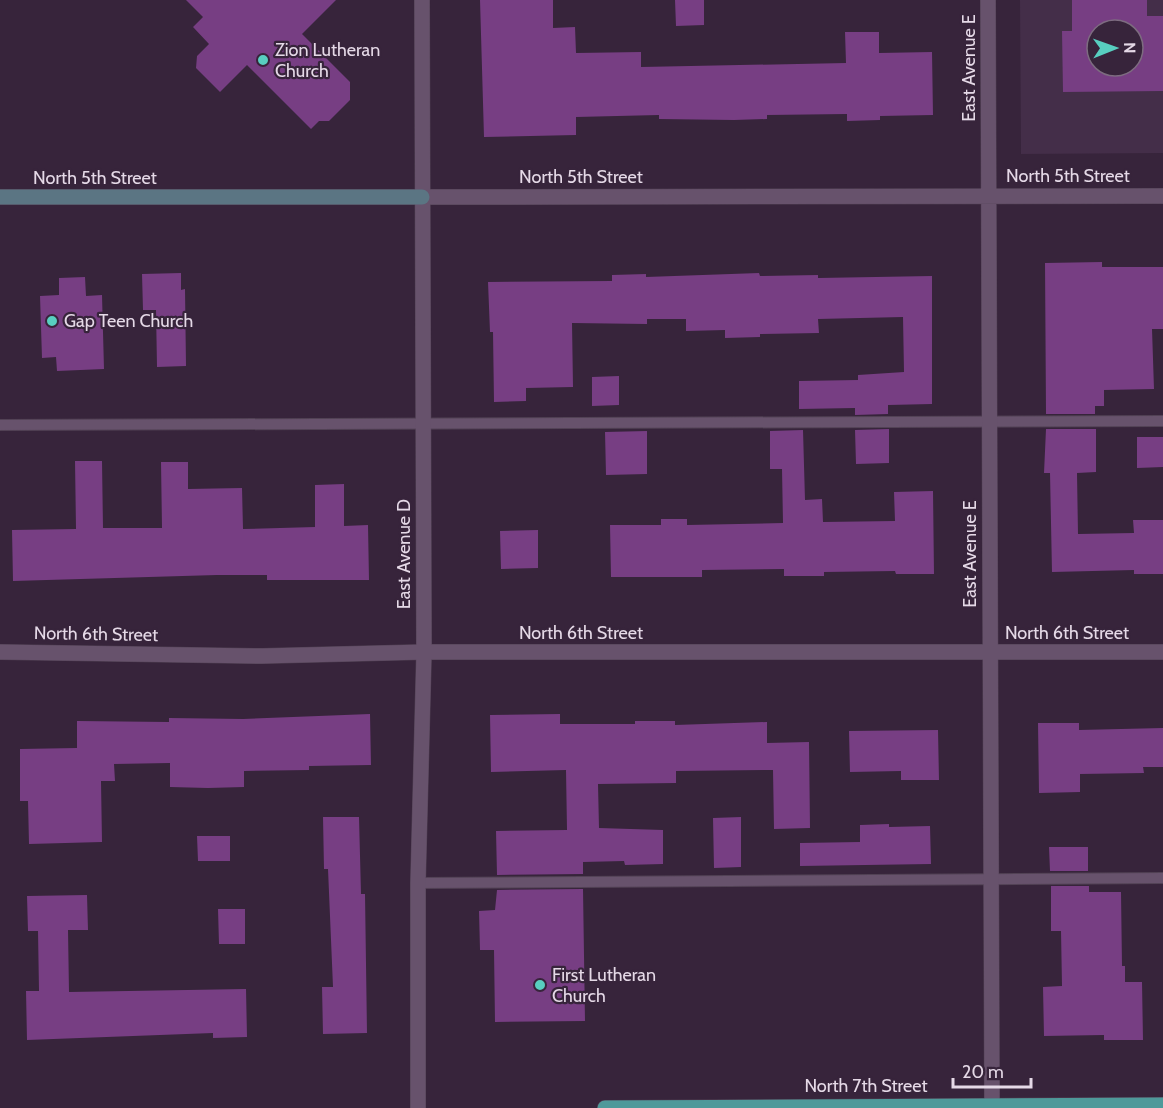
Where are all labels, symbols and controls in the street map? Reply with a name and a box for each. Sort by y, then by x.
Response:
street label: East Avenue E [958,14,980,122]
north arrow [1085,18,1145,78]
place label: Zion Lutheran Church [275,39,380,82]
text: N [1120,42,1139,54]
marker: Zion Lutheran Church [256,53,270,67]
street label: North 5th Street [1006,165,1130,187]
street label: North 5th Street [519,166,643,188]
street label: North 5th Street [33,167,157,189]
place label: Gap Teen Church [64,310,193,332]
marker: Gap Teen Church [45,314,59,328]
street label: East Avenue D [393,499,415,609]
street label: East Avenue E [959,500,981,608]
street label: North 6th Street [34,622,158,646]
street label: North 6th Street [519,622,643,644]
street label: North 6th Street [1005,622,1129,644]
place label: First Lutheran Church [552,964,656,1007]
marker: First Lutheran Church [533,978,547,992]
scale bar [953,1051,1031,1089]
text: 20 m [962,1061,1004,1083]
street label: North 7th Street [804,1075,928,1097]

